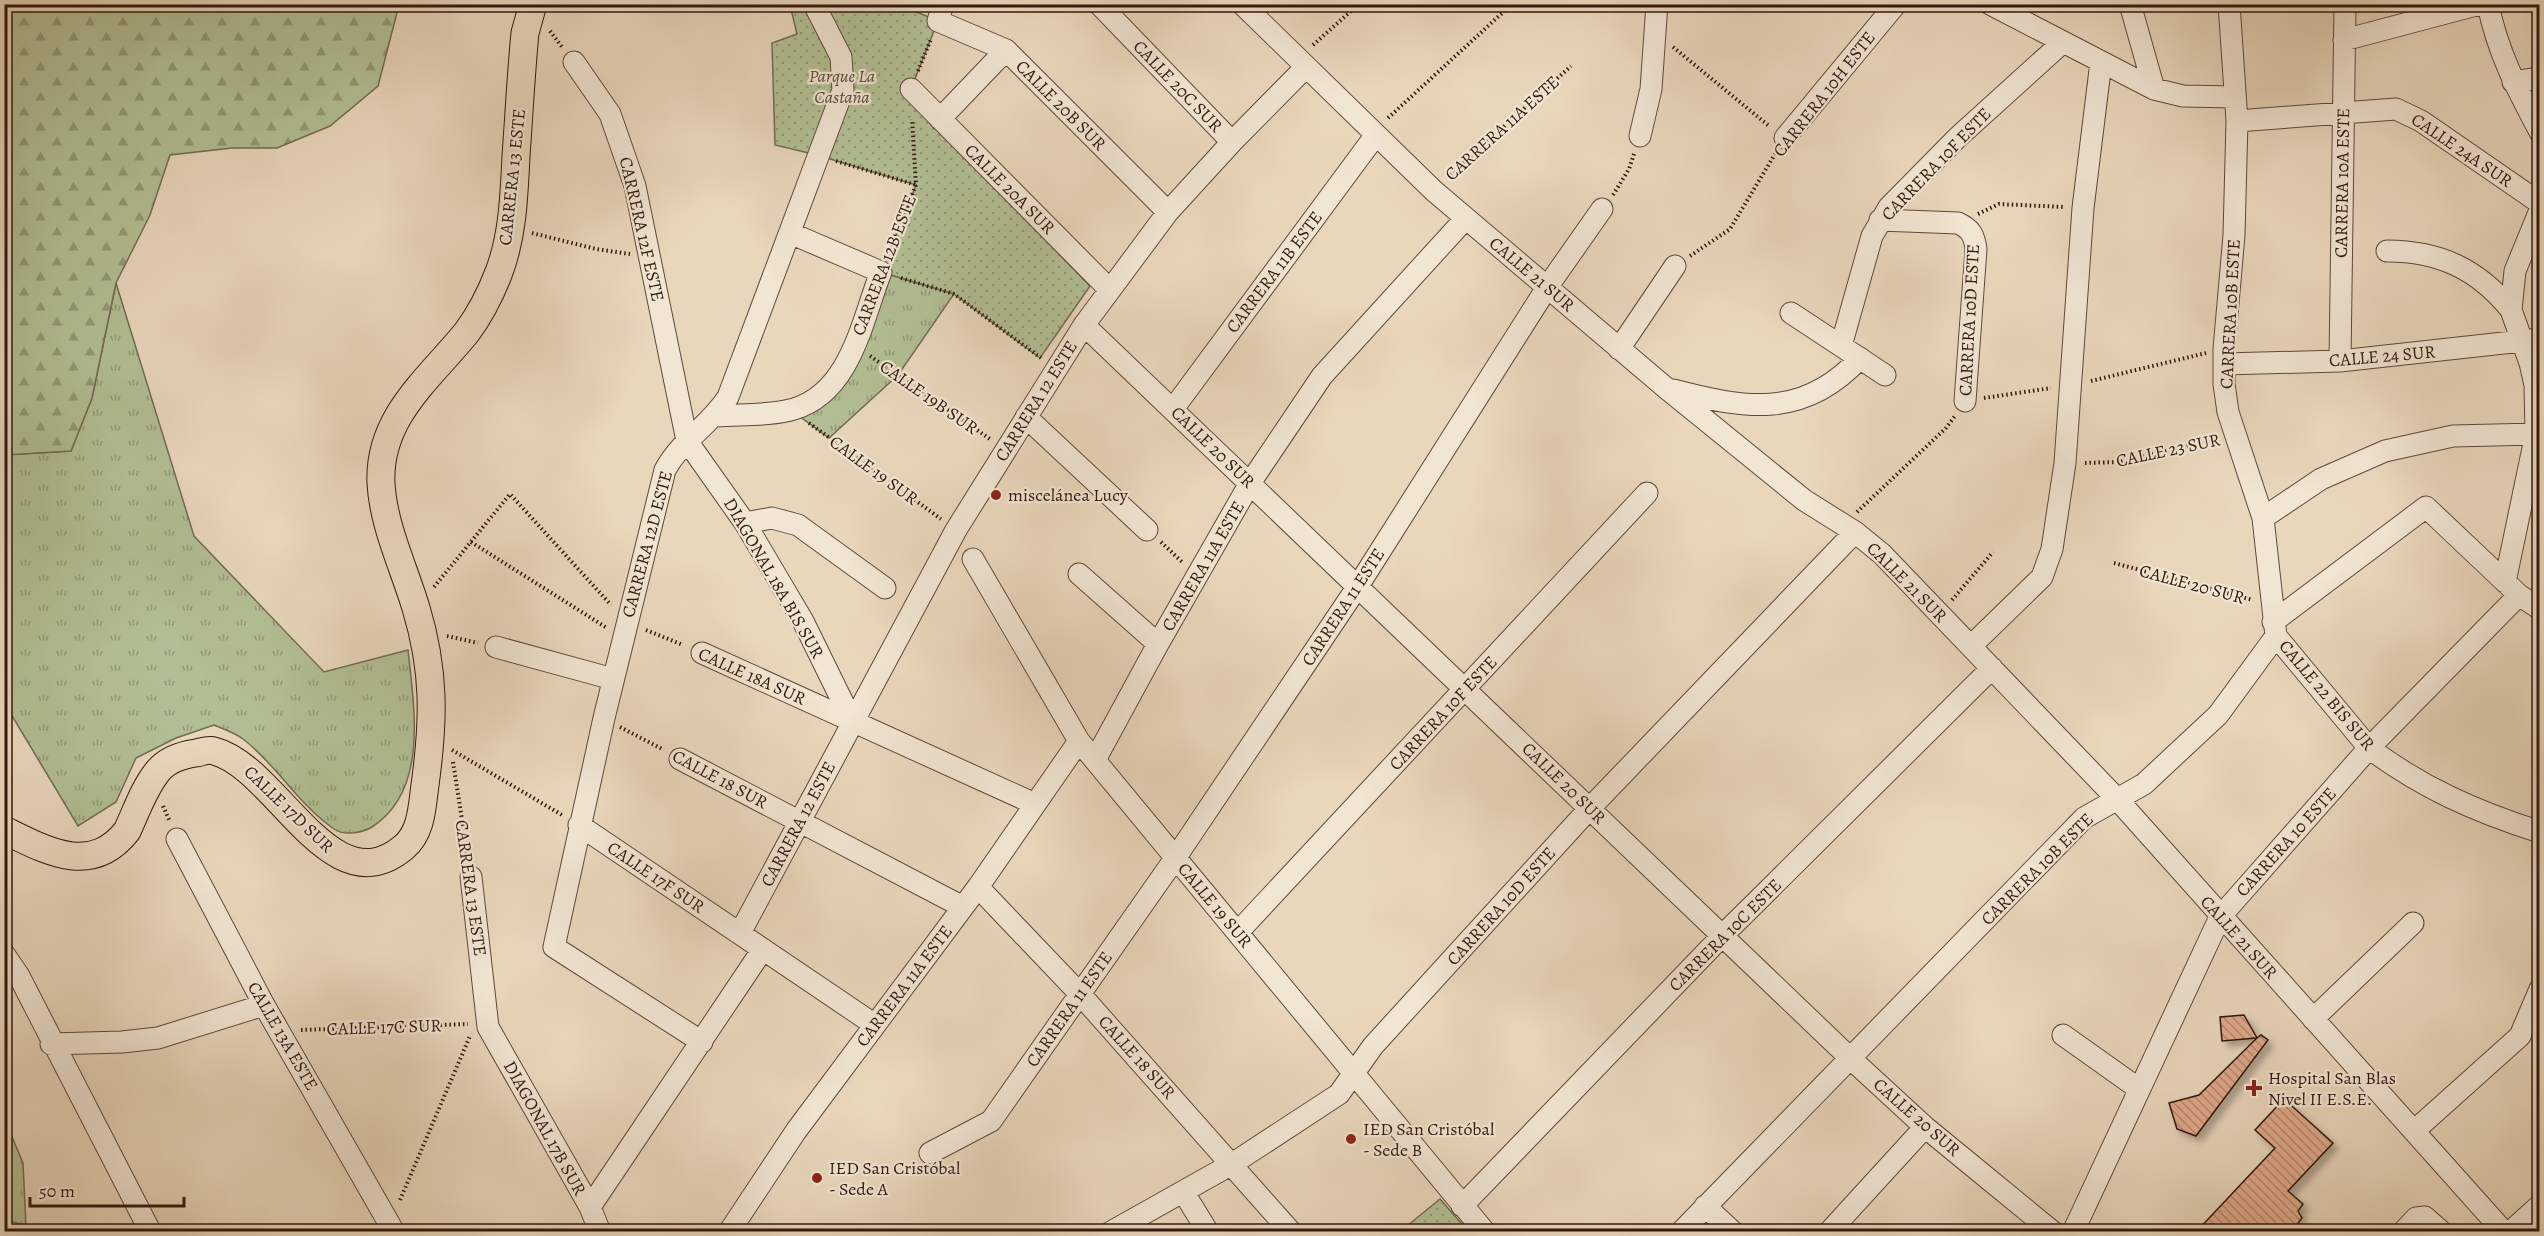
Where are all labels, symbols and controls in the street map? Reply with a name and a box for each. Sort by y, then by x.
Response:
street label: CARRERA 10H ESTE [1767,26,1881,162]
street label: CALLE 20C SUR [1128,35,1228,137]
street label: CALLE 20B SUR [1011,55,1111,155]
park label: Parque La Castaña [809,64,875,109]
street label: CARRERA 11A ESTE [1440,70,1564,186]
street label: CARRERA 10F ESTE [1876,102,1996,226]
street label: CARRERA 13 ESTE [493,107,531,247]
street label: CALLE 24A SUR [2407,107,2517,193]
street label: CARRERA 10A ESTE [2329,108,2355,258]
street label: CALLE 20A SUR [960,139,1060,239]
street label: CARRERA 12F ESTE [614,154,670,304]
street label: CARRERA 12B ESTE [846,191,922,339]
street label: CARRERA 11B ESTE [1220,206,1328,338]
street label: CALLE 21 SUR [1484,231,1580,317]
street label: CARRERA 10B ESTE [2214,238,2246,390]
street label: CARRERA 10D ESTE [1953,243,1985,397]
street label: CARRERA 12 ESTE [989,336,1083,466]
street label: CALLE 24 SUR [2328,339,2436,373]
street label: CALLE 19B SUR [875,354,983,440]
street label: CALLE 20 SUR [1166,401,1260,493]
street label: CALLE 23 SUR [2114,427,2222,473]
street label: CALLE 19 SUR [825,430,923,510]
street label: CARRERA 12D ESTE [616,468,678,620]
place label: miscelánea Lucy [1008,483,1129,507]
marker: miscelánea Lucy [989,488,1003,502]
street label: DIAGONAL 18A BIS SUR [718,493,830,663]
street label: CARRERA 11A ESTE [1156,497,1250,635]
street label: CALLE 21 SUR [1862,537,1952,627]
street label: CARRERA 11 ESTE [1296,543,1390,671]
street label: CALLE 20 SUR [2137,558,2247,610]
street label: CALLE 22 BIS SUR [2274,635,2380,755]
street label: CALLE 18A SUR [694,642,810,710]
street label: CARRERA 10F ESTE [1384,650,1502,776]
street label: CALLE 20 SUR [1517,737,1611,829]
street label: CALLE 18 SUR [668,744,772,814]
street label: CARRERA 12 ESTE [755,757,841,891]
street label: CALLE 17D SUR [239,760,339,858]
street label: CARRERA 10 ESTE [2230,782,2342,902]
street label: CARRERA 10B ESTE [1975,807,2099,931]
street label: CARRERA 13 ESTE [450,818,492,958]
street label: CALLE 17F SUR [603,836,709,918]
street label: CARRERA 10D ESTE [1441,841,1561,971]
street label: CALLE 19 SUR [1172,857,1258,953]
street label: CARRERA 10C ESTE [1663,873,1787,997]
street label: CALLE 21 SUR [2195,890,2283,984]
street label: CARRERA 11A ESTE [850,920,958,1052]
street label: CARRERA 11 ESTE [1020,946,1118,1072]
street label: CALLE 13A ESTE [242,977,324,1095]
street label: CALLE 18 SUR [1093,1010,1181,1104]
street label: CALLE 17C SUR [326,1013,442,1041]
street label: DIAGONAL 17B SUR [498,1056,592,1200]
place label: Hospital San Blas Nivel II E.S.E. [2268,1066,2396,1111]
street label: CALLE 20 SUR [1868,1073,1966,1161]
marker: Hospital San Blas Nivel II E.S.E. [2245,1079,2263,1097]
place label: IED San Cristóbal - Sede B [1363,1117,1495,1162]
marker: IED San Cristóbal - Sede B [1344,1132,1358,1146]
place label: IED San Cristóbal - Sede A [829,1156,961,1201]
scale bar [30,1170,184,1208]
marker: IED San Cristóbal - Sede A [810,1171,824,1185]
text: 50 m [39,1179,75,1203]

